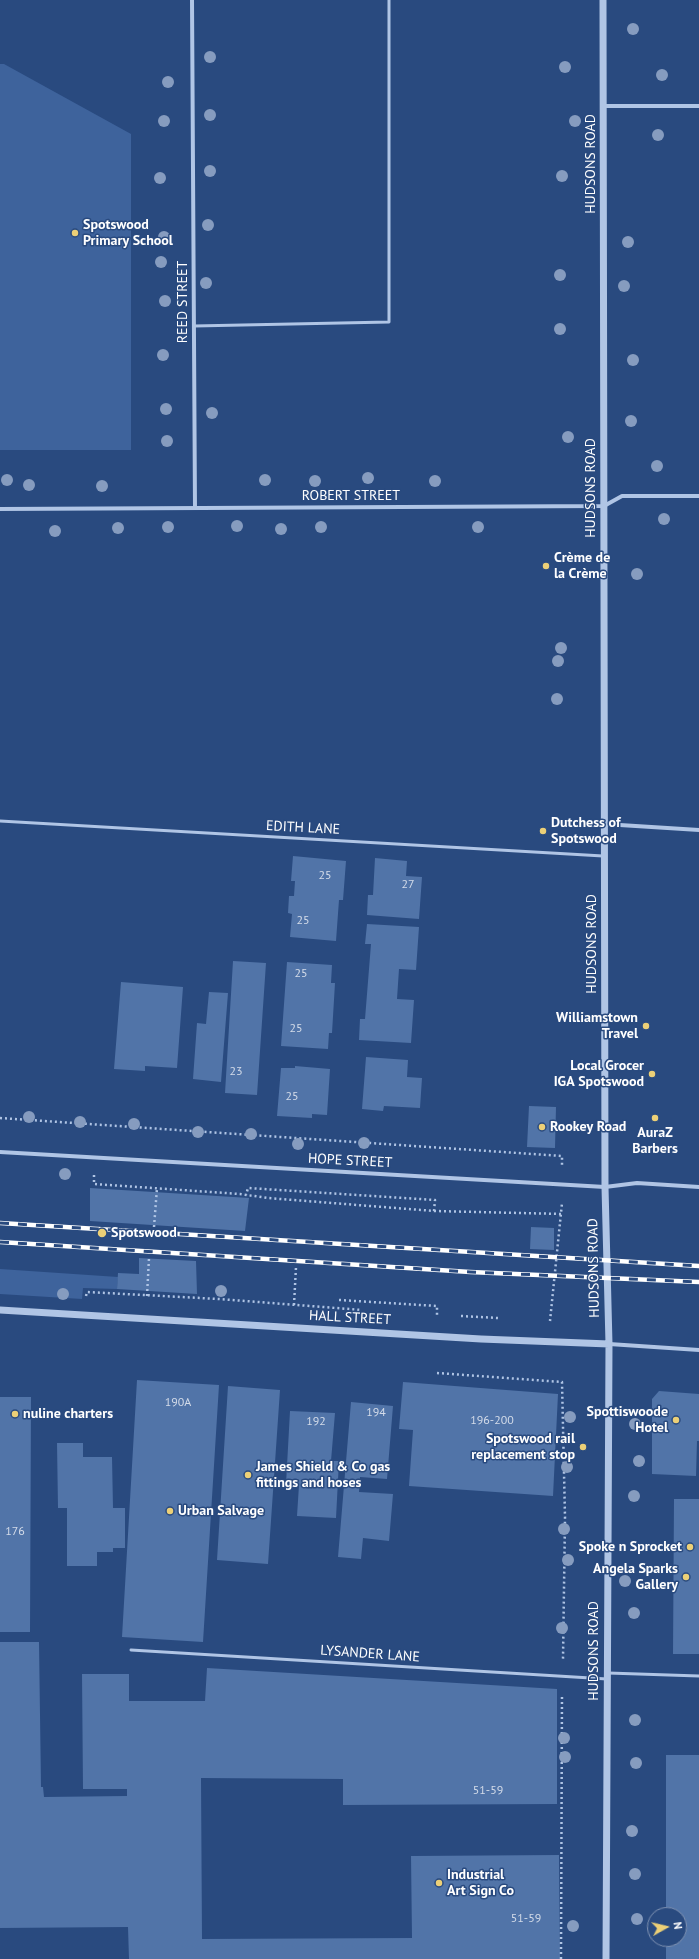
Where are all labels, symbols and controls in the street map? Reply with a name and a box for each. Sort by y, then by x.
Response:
street label: HUDSONS ROAD [583,114,599,214]
place label: Spotswood Primary School [83,217,173,250]
marker: Spotswood Primary School [70,228,80,238]
street label: REED STREET [175,261,191,343]
street label: HUDSONS ROAD [583,438,599,538]
street label: ROBERT STREET [302,488,400,504]
place label: Crème de la Crème [554,550,610,582]
marker: Crème de la Crème [541,561,551,571]
place label: Dutchess of Spotswood [551,815,620,848]
street label: EDITH LANE [266,818,340,838]
marker: Dutchess of Spotswood [538,826,548,836]
house number: 25 [318,869,332,883]
house number: 27 [401,878,415,892]
street label: HUDSONS ROAD [584,894,600,994]
house number: 25 [296,914,310,928]
house number: 25 [294,967,308,981]
place label: Williamstown Travel [556,1010,638,1042]
marker: Williamstown Travel [641,1021,651,1031]
house number: 25 [289,1022,303,1036]
place label: Local Grocer IGA Spotswood [554,1058,644,1090]
house number: 23 [229,1065,243,1079]
marker: Local Grocer IGA Spotswood [647,1069,657,1079]
house number: 25 [285,1090,299,1104]
marker: AuraZ Barbers [650,1113,660,1123]
place label: Rookey Road [550,1119,626,1135]
marker: Rookey Road [537,1122,547,1132]
place label: AuraZ Barbers [632,1125,678,1158]
street label: HOPE STREET [307,1150,393,1172]
street label: HUDSONS ROAD [585,1218,603,1318]
place label: Spotswood [111,1225,177,1241]
marker: Spotswood [96,1227,108,1239]
street label: HALL STREET [309,1307,391,1329]
house number: 190A [165,1396,191,1410]
place label: Spottiswoode Hotel [586,1404,668,1436]
place label: nuline charters [23,1406,113,1422]
house number: 194 [366,1406,386,1420]
marker: nuline charters [10,1409,20,1419]
house number: 196-200 [470,1414,514,1428]
house number: 192 [306,1415,326,1429]
marker: Spottiswoode Hotel [671,1415,681,1425]
place label: Spotswood rail replacement stop [471,1431,575,1464]
marker: Spotswood rail replacement stop [578,1442,588,1452]
place label: James Shield & Co gas fittings and hoses [256,1459,390,1492]
marker: James Shield & Co gas fittings and hoses [243,1470,253,1480]
place label: Urban Salvage [178,1503,264,1519]
marker: Urban Salvage [165,1506,175,1516]
house number: 176 [5,1525,25,1539]
place label: Spoke n Sprocket [579,1539,682,1555]
marker: Spoke n Sprocket [685,1542,695,1552]
place label: Angela Sparks Gallery [593,1561,678,1594]
marker: Angela Sparks Gallery [681,1572,691,1582]
street label: HUDSONS ROAD [586,1601,602,1701]
street label: LYSANDER LANE [320,1642,420,1666]
house number: 51-59 [473,1784,503,1798]
place label: Industrial Art Sign Co [447,1867,514,1900]
marker: Industrial Art Sign Co [434,1878,444,1888]
north arrow [647,1907,687,1947]
house number: 51-59 [511,1912,541,1926]
text: N [670,1921,685,1930]

